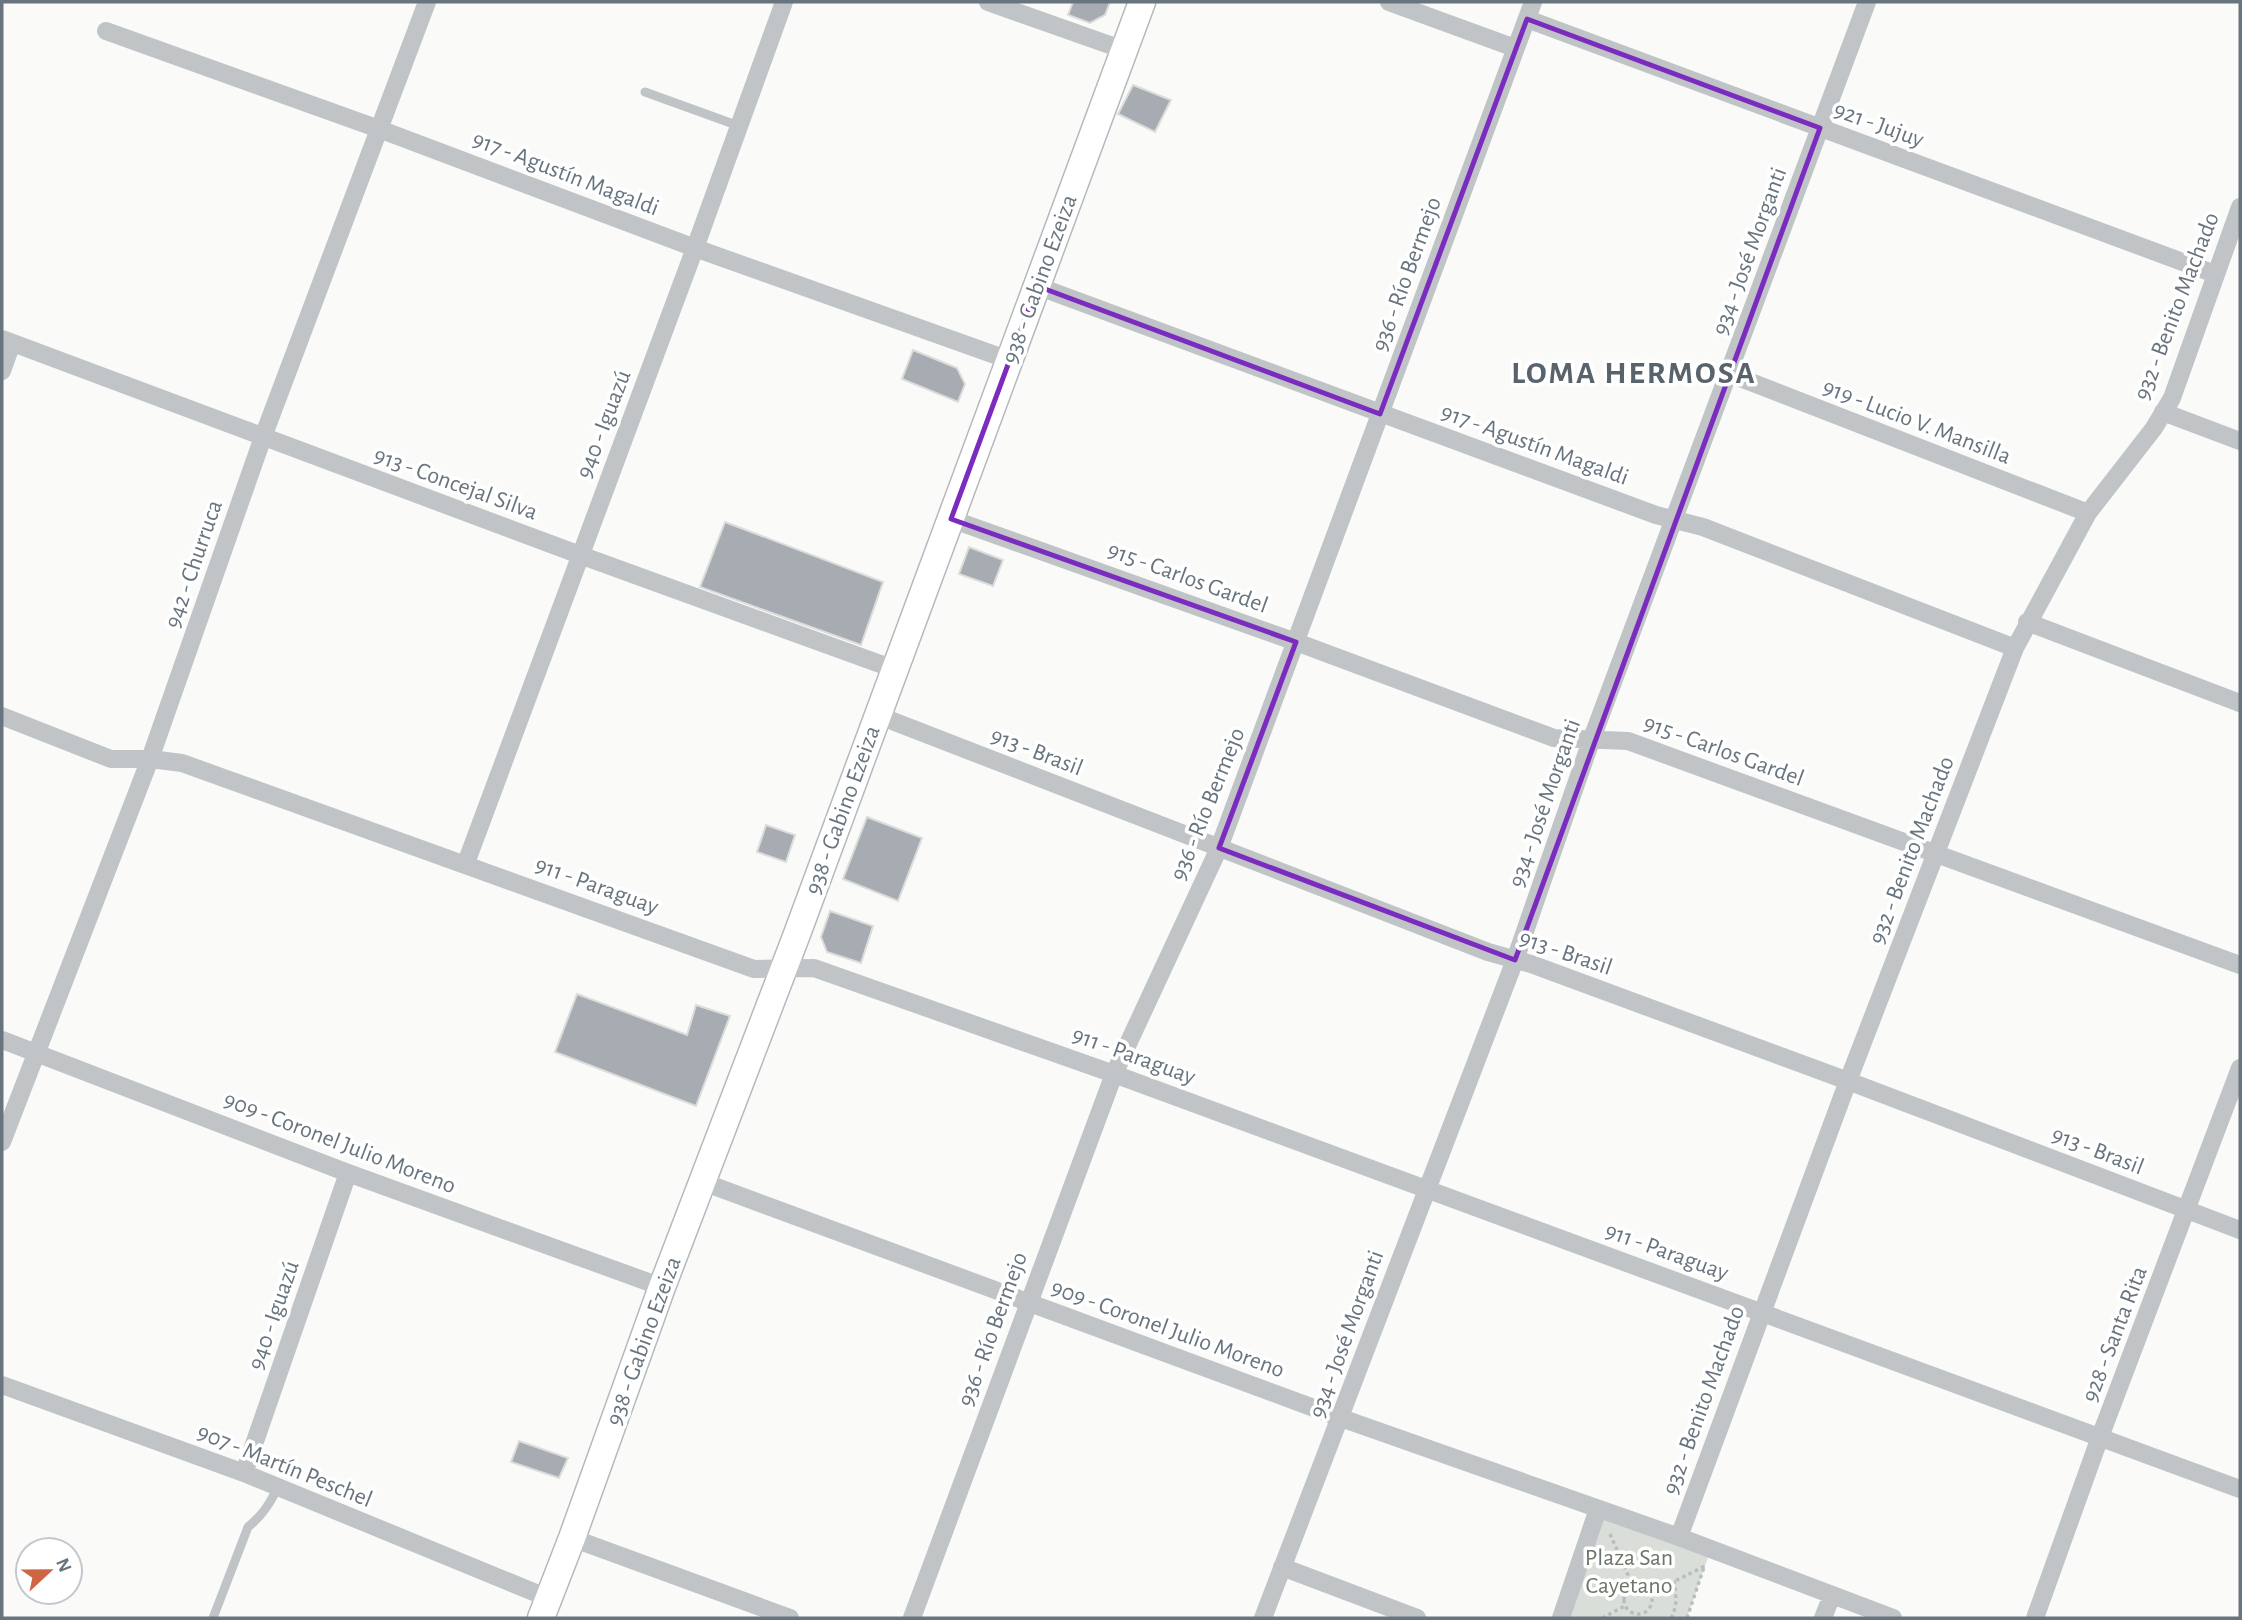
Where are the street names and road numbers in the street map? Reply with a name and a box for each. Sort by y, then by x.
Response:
street label: 921 - Jujuy [1831,98,1927,152]
street label: 917 - Agustín Magaldi [469,127,662,221]
street label: 934 - José Morganti [1708,164,1791,338]
street label: 938 - Gabino Ezeiza [998,192,1082,367]
street label: 936 - Río Bermejo [1368,194,1446,355]
street label: 932 - Benito Machado [2130,209,2224,404]
street label: 940 - Iguazú [572,367,636,482]
street label: 919 - Lucio V. Mansilla [1819,375,2014,469]
street label: 917 - Agustín Magaldi [1438,400,1632,490]
street label: 913 - Concejal Silva [371,443,541,525]
street label: 942 - Churruca [161,497,227,631]
street label: 915 - Carlos Gardel [1104,538,1271,618]
street label: 915 - Carlos Gardel [1640,711,1807,791]
street label: 934 - José Morganti [1505,716,1585,891]
street label: 938 - Gabino Ezeiza [801,723,885,898]
street label: 913 - Brasil [987,723,1086,780]
street label: 936 - Río Bermejo [1166,725,1249,884]
street label: 932 - Benito Machado [1865,753,1959,948]
street label: 911 - Paraguay [532,853,662,919]
street label: 913 - Brasil [1516,926,1615,980]
street label: 911 - Paraguay [1069,1023,1199,1089]
street label: 909 - Coronel Julio Moreno [220,1088,459,1198]
street label: 913 - Brasil [2048,1122,2147,1179]
street label: 911 - Paraguay [1602,1219,1732,1285]
street label: 934 - José Morganti [1305,1247,1388,1421]
street label: 936 - Río Bermejo [954,1249,1032,1410]
street label: 938 - Gabino Ezeiza [602,1254,686,1429]
street label: 940 - Iguazú [244,1258,304,1373]
street label: 928 - Santa Rita [2078,1263,2152,1406]
street label: 909 - Coronel Julio Moreno [1048,1275,1288,1382]
street label: 932 - Benito Machado [1659,1303,1749,1498]
street label: 907 - Martín Peschel [194,1420,376,1512]

